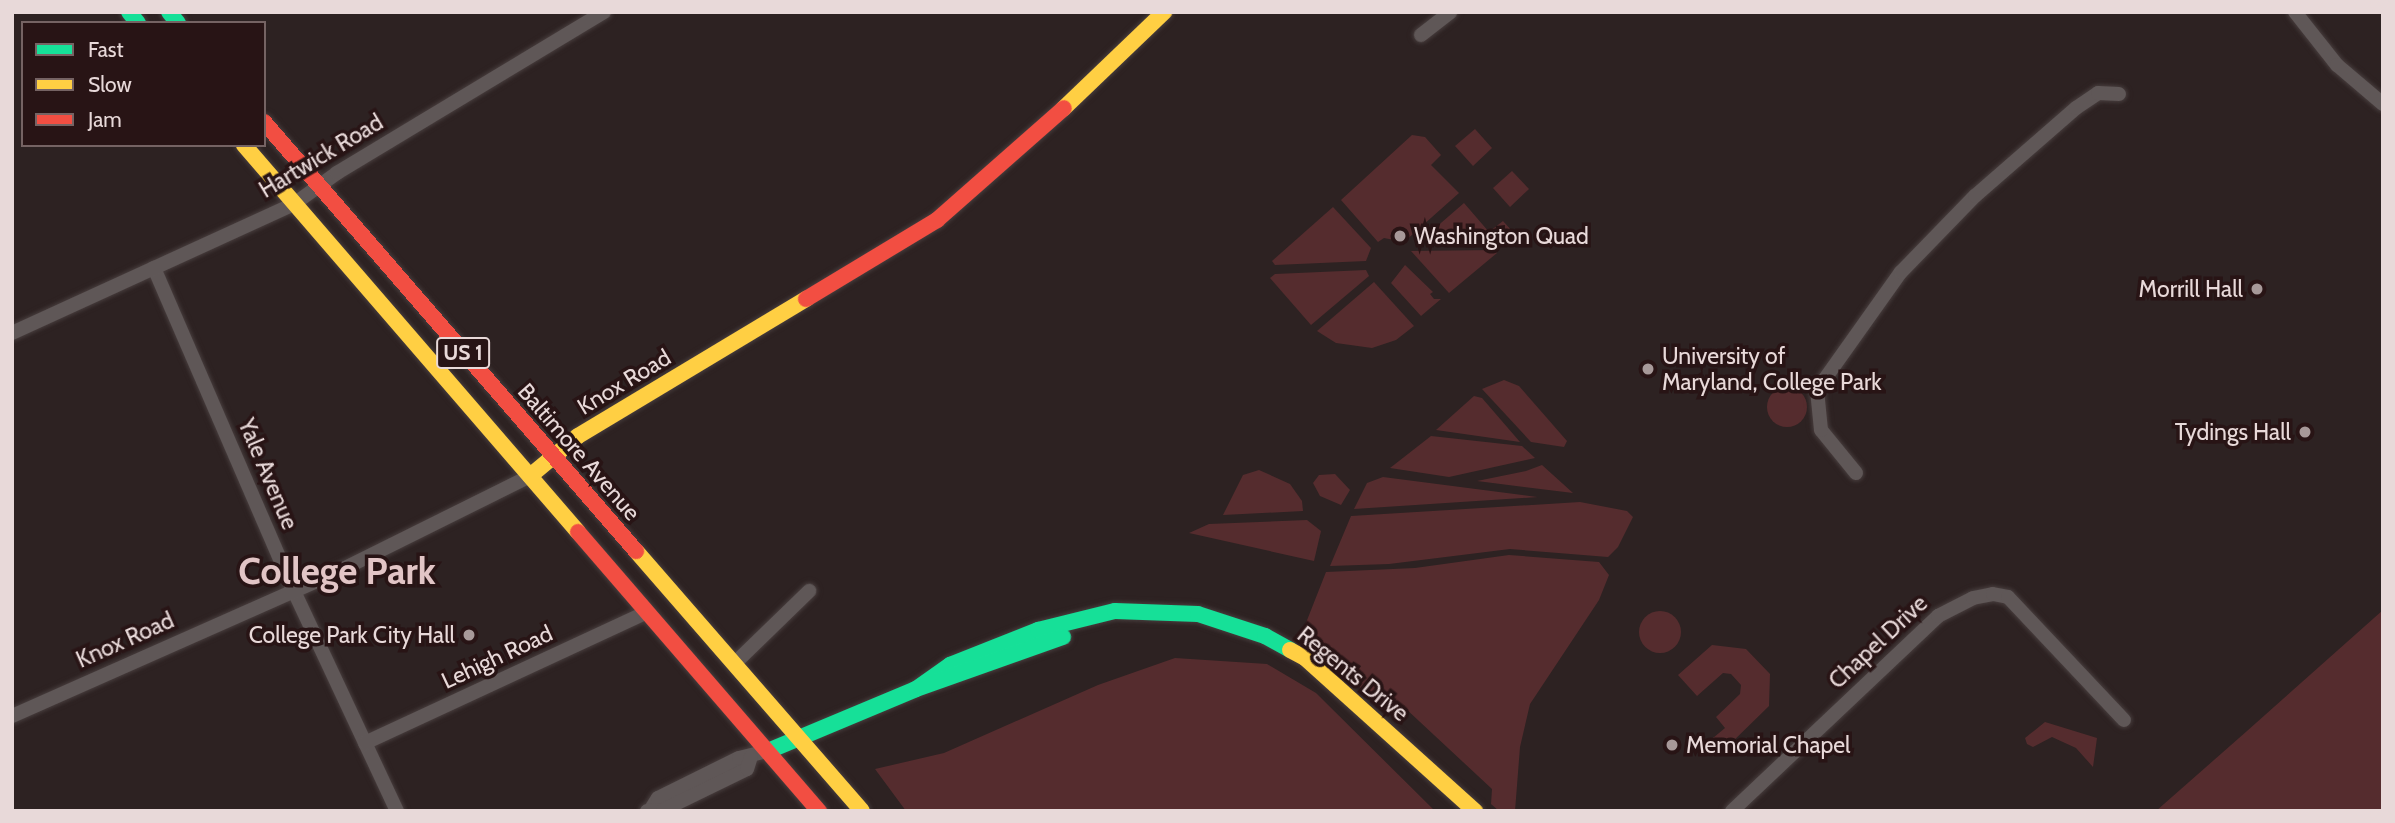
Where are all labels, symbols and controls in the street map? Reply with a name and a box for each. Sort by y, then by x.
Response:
legend [21,21,266,147]
text: Fast [88,37,124,62]
text: Slow [88,72,132,97]
text: Jam [88,107,122,132]
street label: Hartwick Road [254,108,388,204]
place label: Washington Quad [1414,222,1589,250]
marker: Washington Quad [1392,228,1408,244]
place label: Morrill Hall [2139,275,2243,303]
marker: Morrill Hall [2249,281,2265,297]
road number: US 1 [435,336,491,370]
place label: University of Maryland, College Park [1662,342,1882,396]
street label: Knox Road [572,343,676,421]
marker: University of Maryland, College Park [1640,361,1656,377]
street label: Baltimore Avenue [512,378,646,526]
street label: Yale Avenue [232,414,304,534]
place label: Tydings Hall [2175,418,2291,446]
marker: Tydings Hall [2297,424,2313,440]
district label: College Park [238,549,436,593]
street label: Chapel Drive [1823,589,1933,695]
street label: Knox Road [72,606,178,674]
street label: Lehigh Road [437,619,557,695]
place label: College Park City Hall [249,621,455,649]
street label: Regents Drive [1292,621,1414,727]
marker: College Park City Hall [461,627,477,643]
place label: Memorial Chapel [1686,731,1850,759]
marker: Memorial Chapel [1664,737,1680,753]

